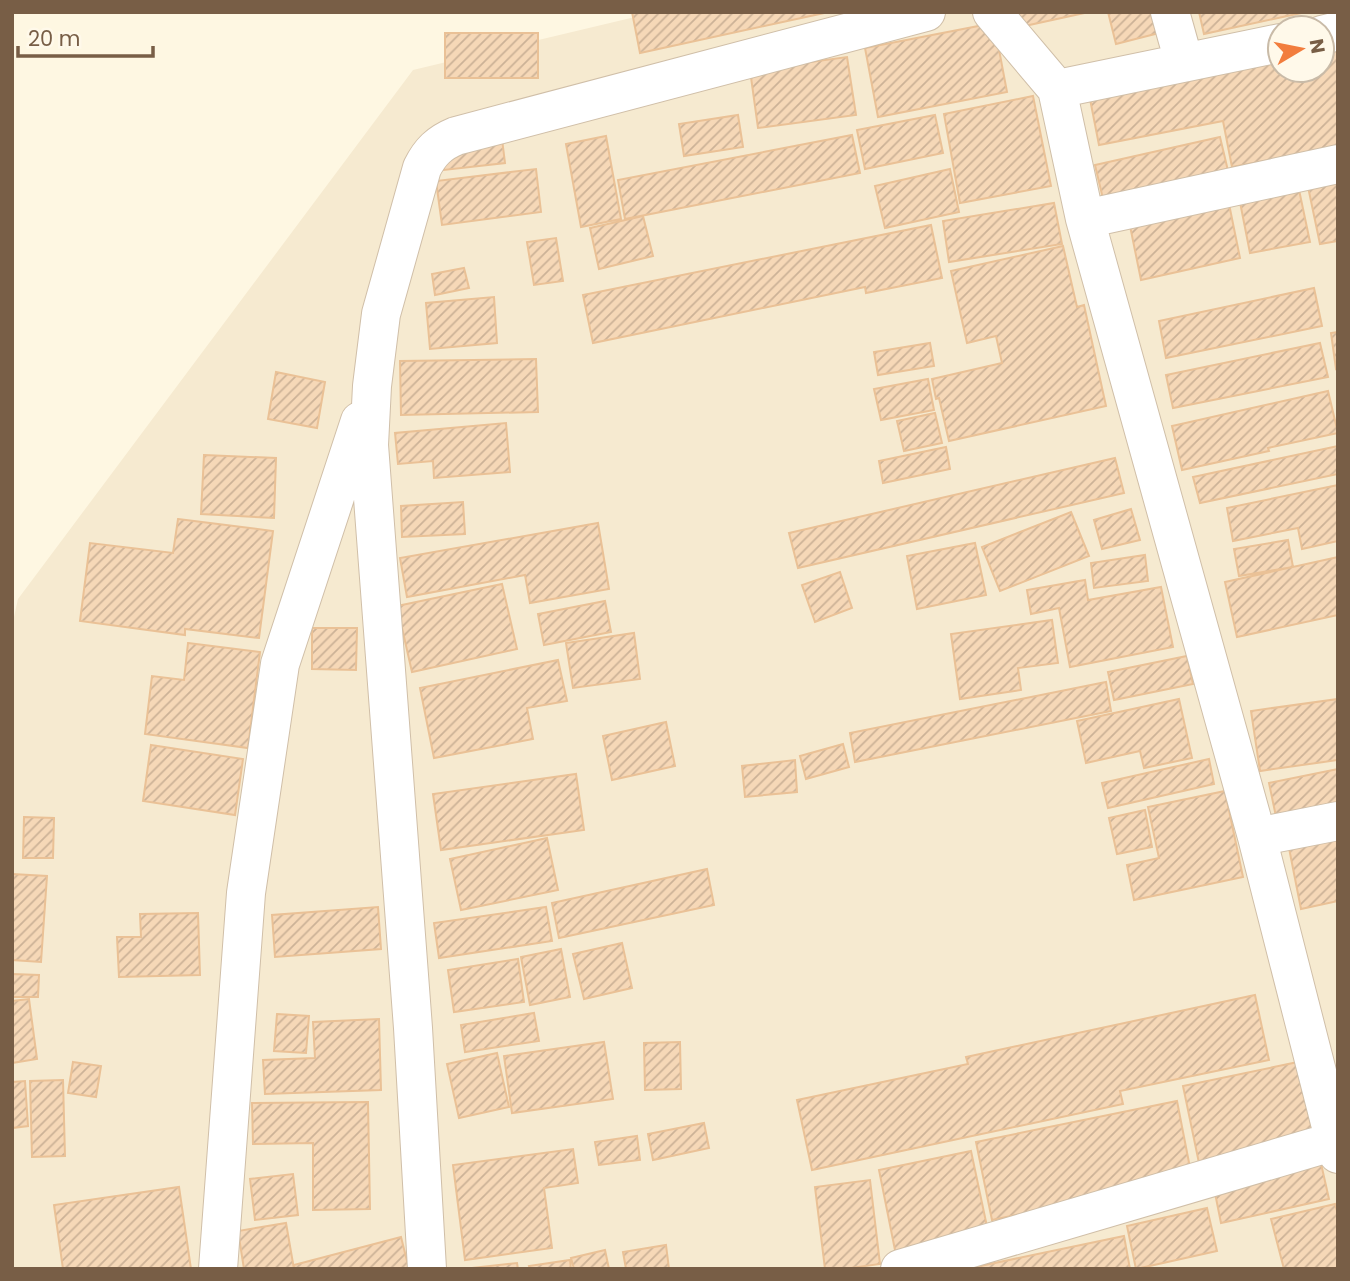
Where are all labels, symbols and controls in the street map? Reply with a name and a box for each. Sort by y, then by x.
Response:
scale bar [18,14,152,58]
north arrow [1266,14,1336,84]
text: 20 m [28,24,81,53]
text: N [1303,37,1332,56]

